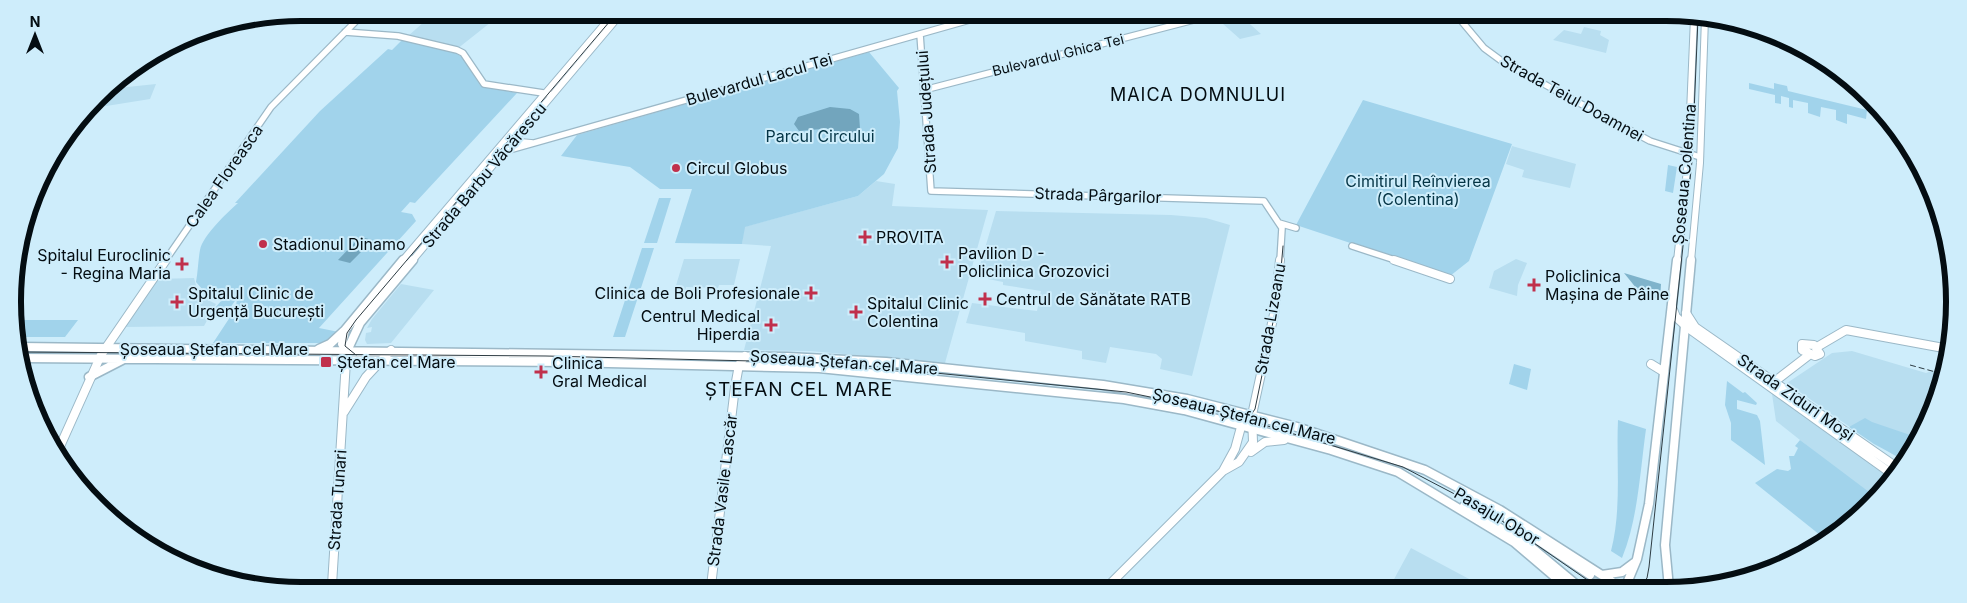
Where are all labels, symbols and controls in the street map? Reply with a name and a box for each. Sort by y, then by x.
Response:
north arrow [10,10,60,60]
text: N [30,13,40,30]
street label: Bulevardul Ghica Tei [990,30,1125,79]
street label: Bulevardul Lacul Tei [683,49,835,109]
street label: Strada Județului [912,50,940,174]
street label: Strada Teiul Doamnei [1497,50,1647,146]
district label: MAICA DOMNULUI [1110,84,1286,105]
street label: Strada Barbu Văcărescu [418,99,550,251]
street label: Șoseaua Colentina [1668,103,1700,245]
street label: Calea Floreasca [181,121,267,231]
park label: Parcul Circului [765,126,875,146]
place label: Circul Globus [686,158,787,178]
marker: Circul Globus [670,162,682,174]
park label: Cimitirul Reînvierea (Colentina) [1345,171,1491,209]
street label: Strada Pârgarilor [1034,183,1162,207]
place label: PROVITA [876,227,944,247]
marker: PROVITA [858,230,872,244]
place label: Stadionul Dinamo [273,234,406,254]
marker: Stadionul Dinamo [257,238,269,250]
place label: Pavilion D - Policlinica Grozovici [958,243,1109,281]
place label: Spitalul Euroclinic - Regina Maria [37,245,171,283]
marker: Pavilion D - Policlinica Grozovici [940,255,954,269]
marker: Spitalul Euroclinic - Regina Maria [175,257,189,271]
street label: Strada Lizeanu [1250,262,1290,376]
place label: Policlinica Mașina de Pâine [1545,266,1669,304]
marker: Policlinica Mașina de Pâine [1527,278,1541,292]
place label: Spitalul Clinic de Urgență București [188,283,324,321]
place label: Clinica de Boli Profesionale [595,283,800,303]
marker: Clinica de Boli Profesionale [804,286,818,300]
place label: Centrul de Sănătate RATB [996,289,1191,309]
marker: Centrul de Sănătate RATB [978,292,992,306]
place label: Spitalul Clinic Colentina [867,293,969,331]
marker: Spitalul Clinic de Urgență București [170,295,184,309]
marker: Spitalul Clinic Colentina [849,305,863,319]
place label: Centrul Medical Hiperdia [641,306,760,344]
marker: Centrul Medical Hiperdia [764,318,778,332]
street label: Șoseaua Ștefan cel Mare [120,339,308,359]
street label: Șoseaua Ștefan cel Mare [749,345,939,379]
street label: Strada Ziduri Moși [1734,349,1858,445]
place label: Ștefan cel Mare [337,352,456,372]
place label: Clinica Gral Medical [552,353,647,391]
marker: Ștefan cel Mare [319,355,333,369]
marker: Clinica Gral Medical [534,365,548,379]
district label: ȘTEFAN CEL MARE [705,378,893,401]
street label: Șoseaua Ștefan cel Mare [1150,384,1338,448]
street label: Strada Vasile Lascăr [703,412,741,568]
street label: Strada Tunari [324,449,350,551]
street label: Pasajul Obor [1451,483,1543,549]

